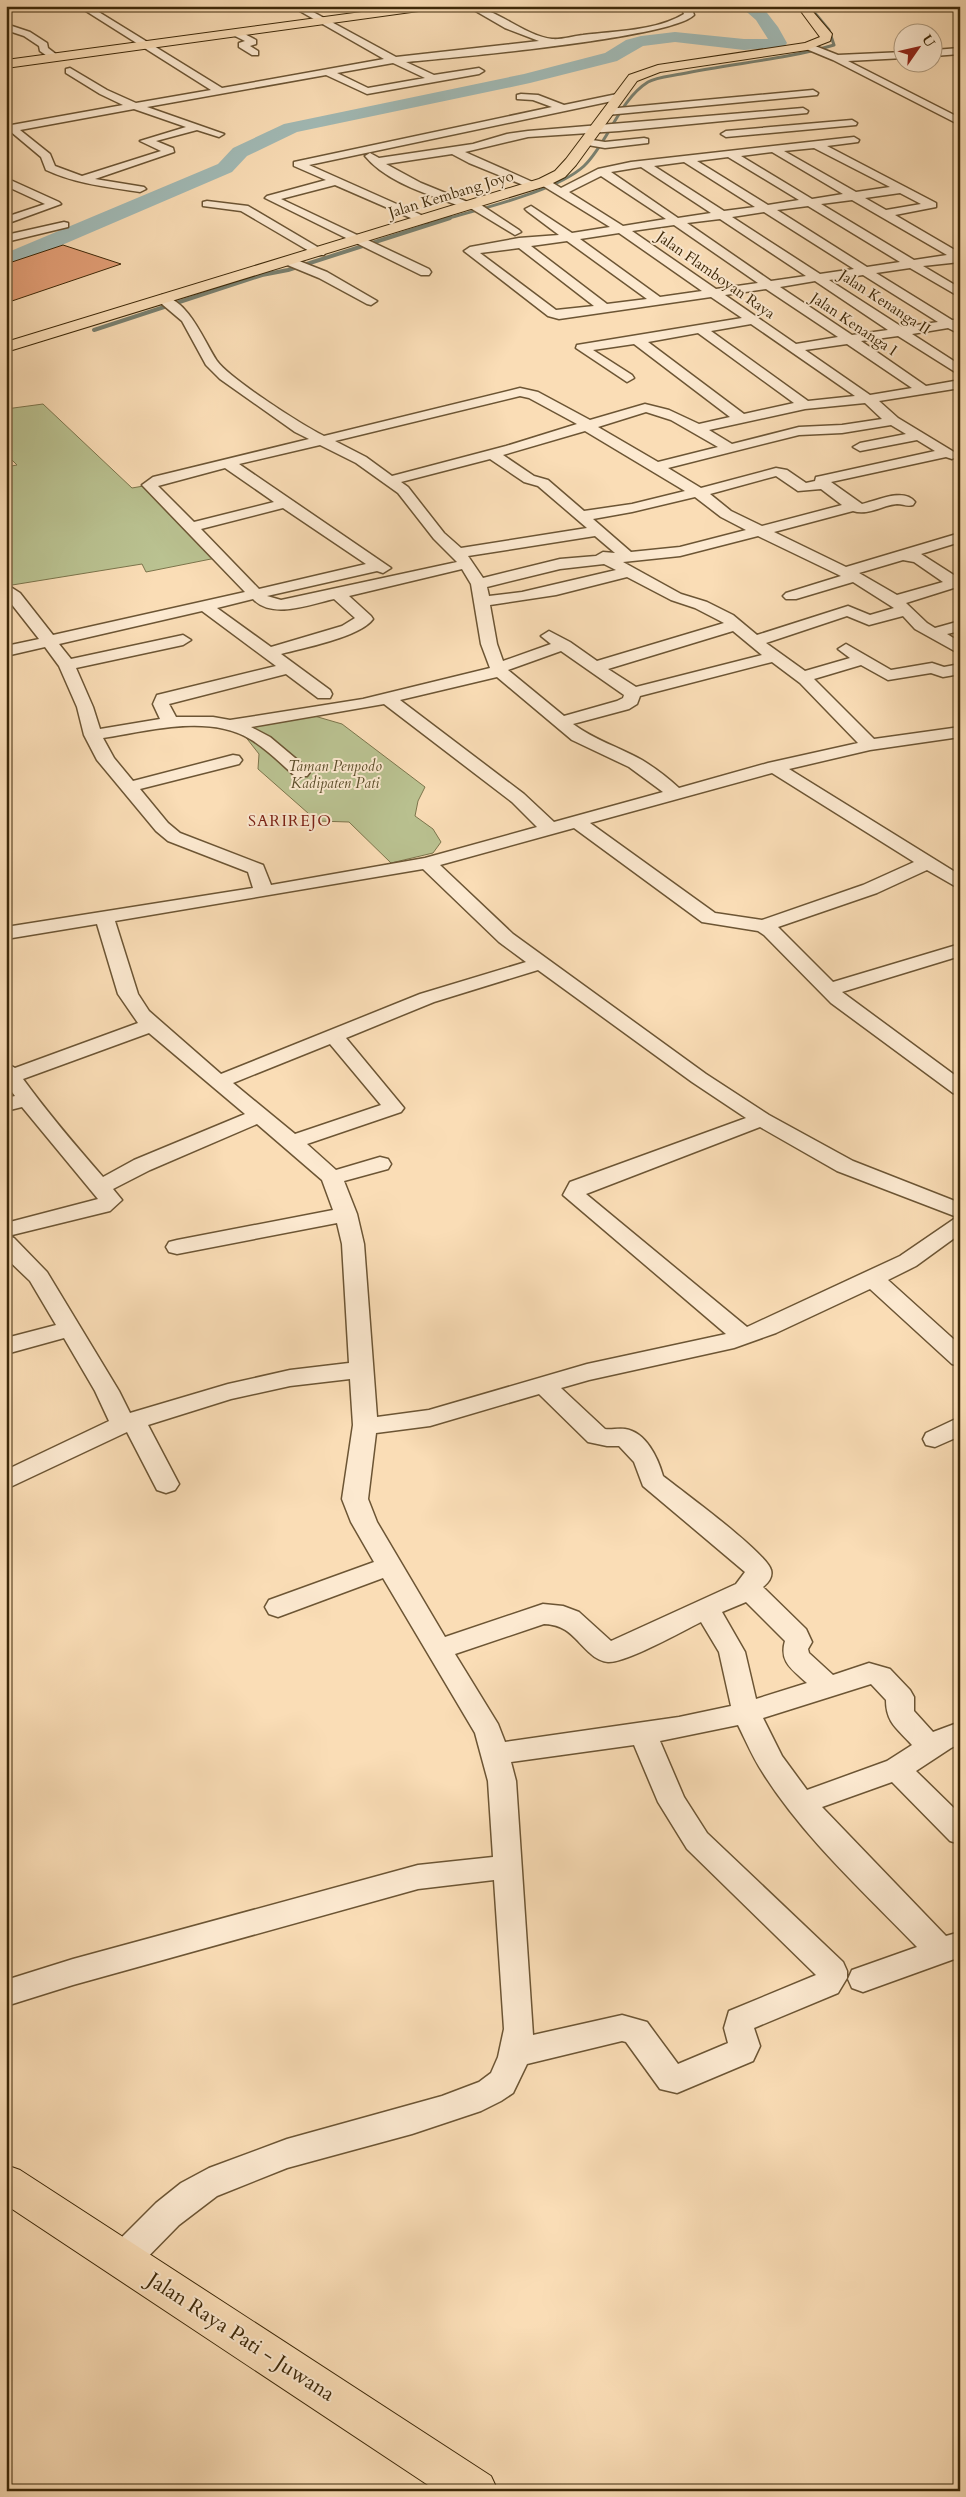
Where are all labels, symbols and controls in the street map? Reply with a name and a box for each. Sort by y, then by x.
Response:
north arrow [894,22,944,72]
text: U [917,31,940,52]
street label: Jalan Kembang Joyo [384,165,516,223]
street label: Jalan Flamboyan Raya [651,225,780,324]
street label: Jalan Kenanga II [836,266,934,338]
street label: Jalan Kenanga I [808,289,900,359]
park label: Taman Penpodo Kadipaten Pati [288,756,382,793]
district label: SARIREJO [248,810,332,832]
street label: Jalan Raya Pati - Juwana [139,2264,340,2408]

